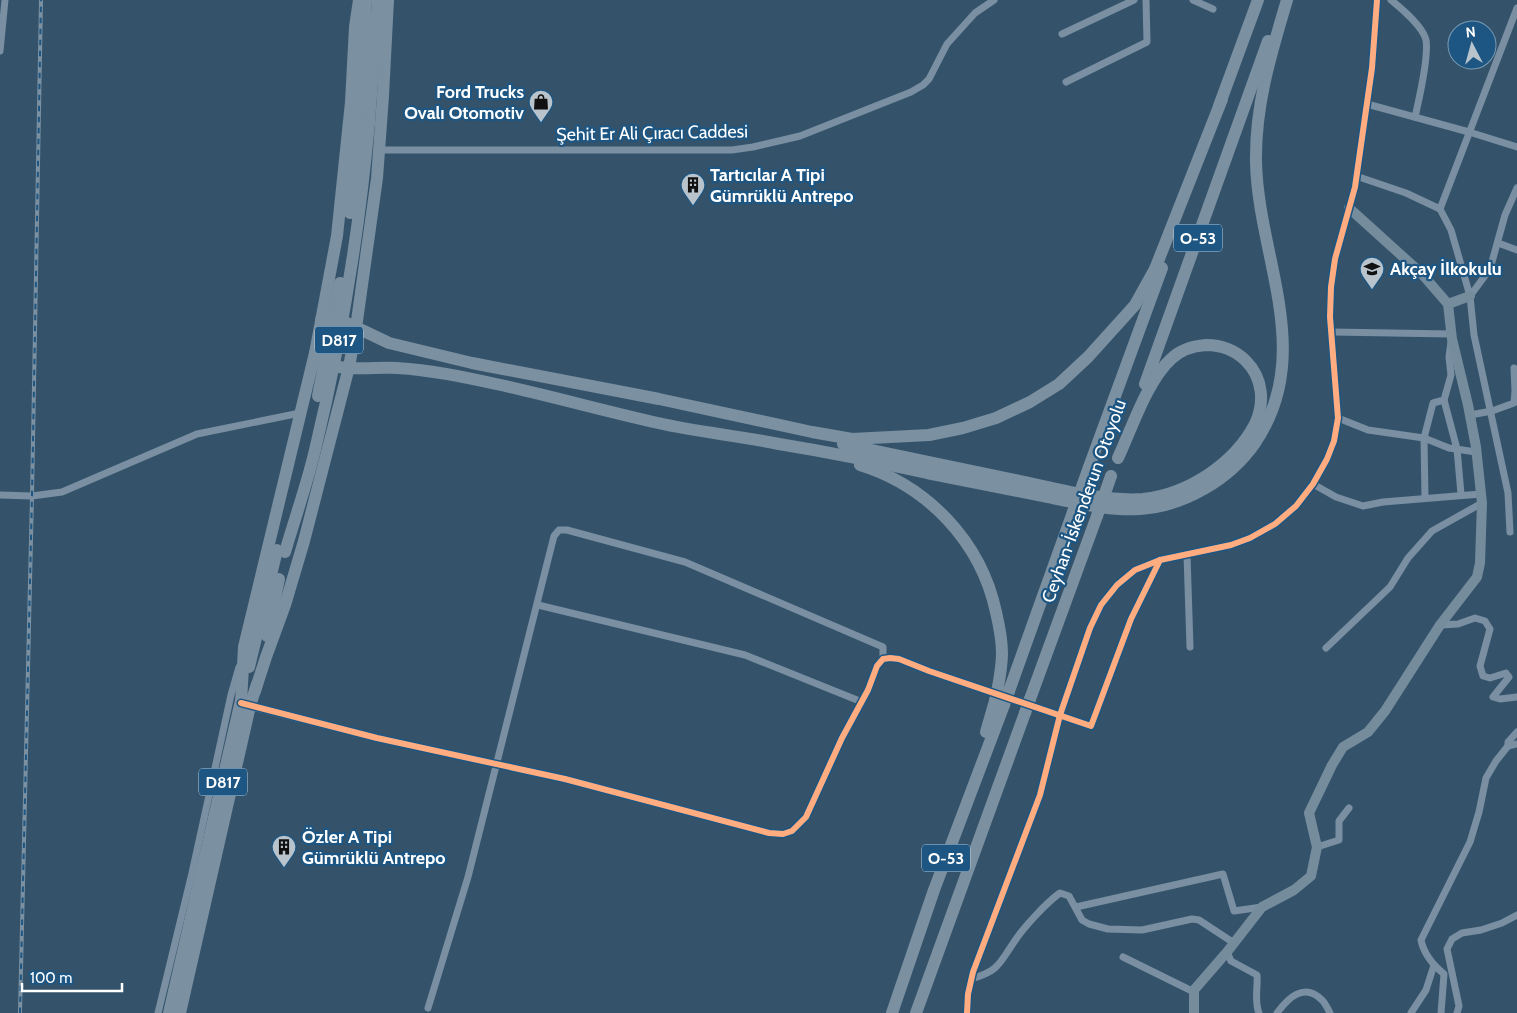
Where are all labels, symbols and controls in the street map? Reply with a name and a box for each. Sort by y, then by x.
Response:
north arrow [1447,20,1497,70]
text: N [1465,23,1477,42]
place label: Ford Trucks Ovalı Otomotiv [404,81,524,124]
shop icon: Ford Trucks Ovalı Otomotiv [528,89,554,123]
street label: Şehit Er Ali Çıracı Caddesi [556,120,748,146]
place label: Tartıcılar A Tipi Gümrüklü Antrepo [710,164,854,207]
building icon: Tartıcılar A Tipi Gümrüklü Antrepo [680,172,706,206]
road number: O-53 [1174,224,1222,252]
school or university icon: Akçay İlkokulu [1359,256,1385,290]
place label: Akçay İlkokulu [1390,258,1502,280]
road number: D817 [315,326,363,354]
street label: Ceyhan-İskenderun Otoyolu [1037,396,1131,606]
road number: D817 [199,769,247,796]
place label: Özler A Tipi Gümrüklü Antrepo [302,826,446,869]
building icon: Özler A Tipi Gümrüklü Antrepo [271,834,297,868]
road number: O-53 [922,844,970,871]
scale bar [22,960,122,992]
text: 100 m [30,969,72,987]

